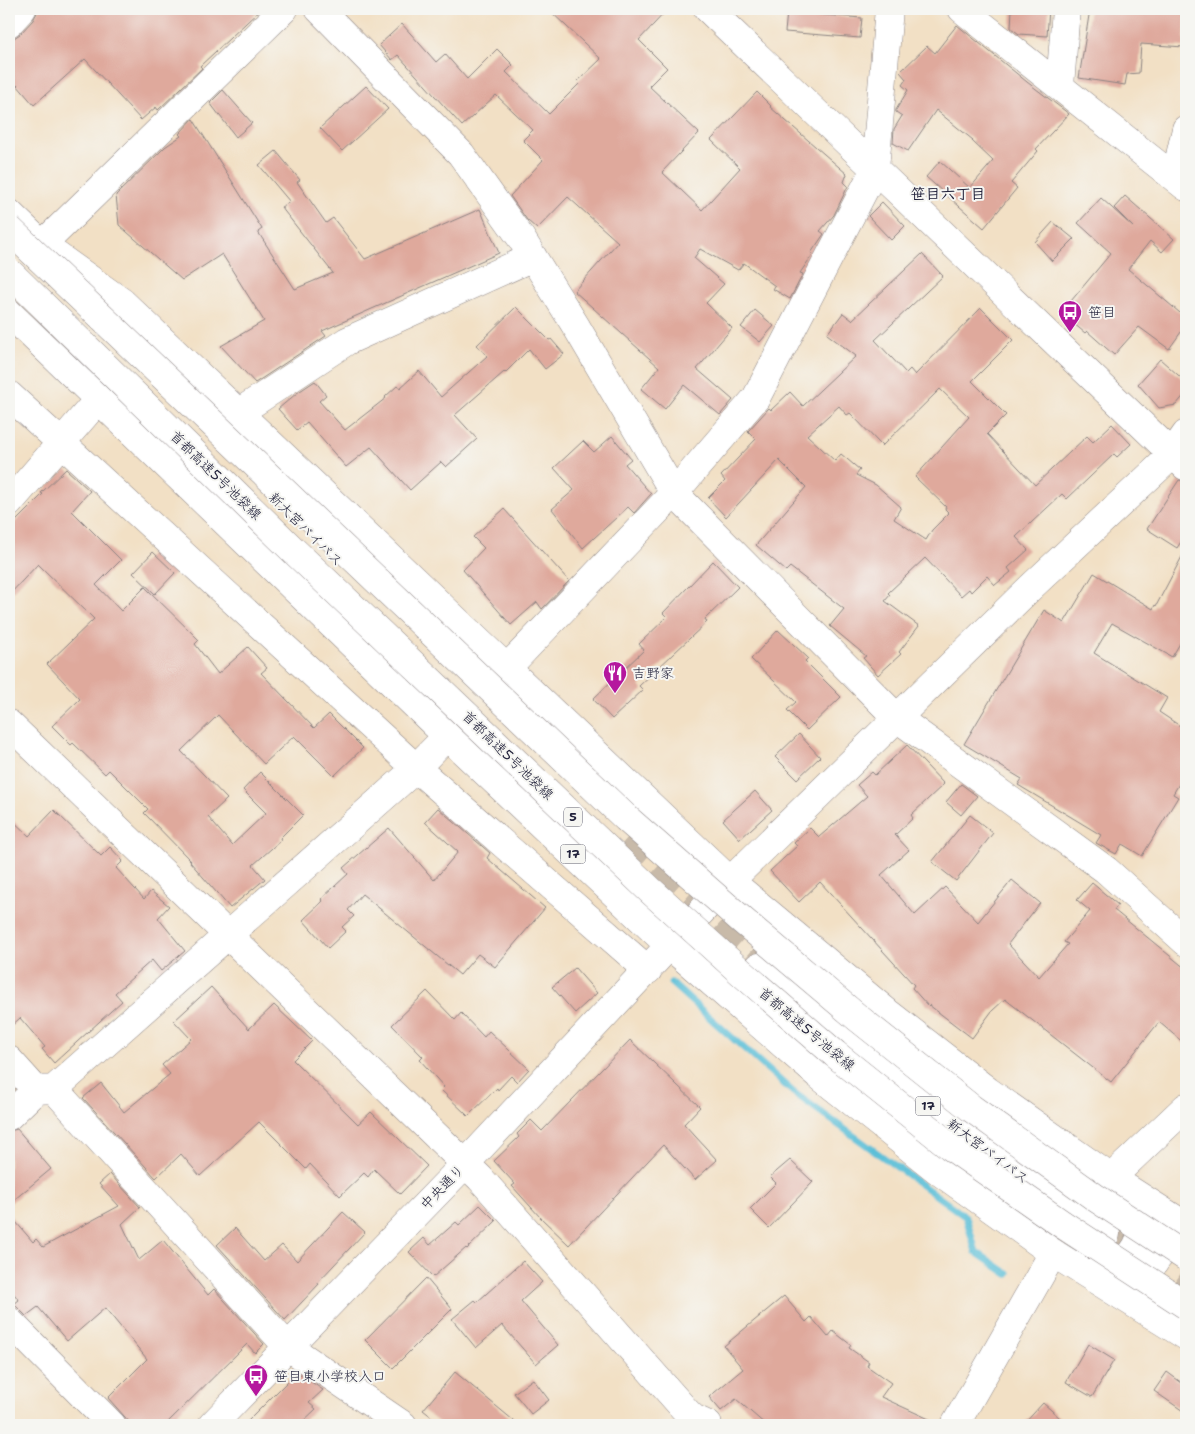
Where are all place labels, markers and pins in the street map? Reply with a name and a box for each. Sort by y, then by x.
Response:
bus stop icon: 笹目 [1057,299,1083,333]
place label: 笹目 [1088,303,1116,321]
restaurant icon: 吉野家 [602,660,628,694]
place label: 吉野家 [632,664,674,682]
bus stop icon: 笹目東小学校入口 [243,1363,269,1397]
place label: 笹目東小学校入口 [274,1367,386,1385]

